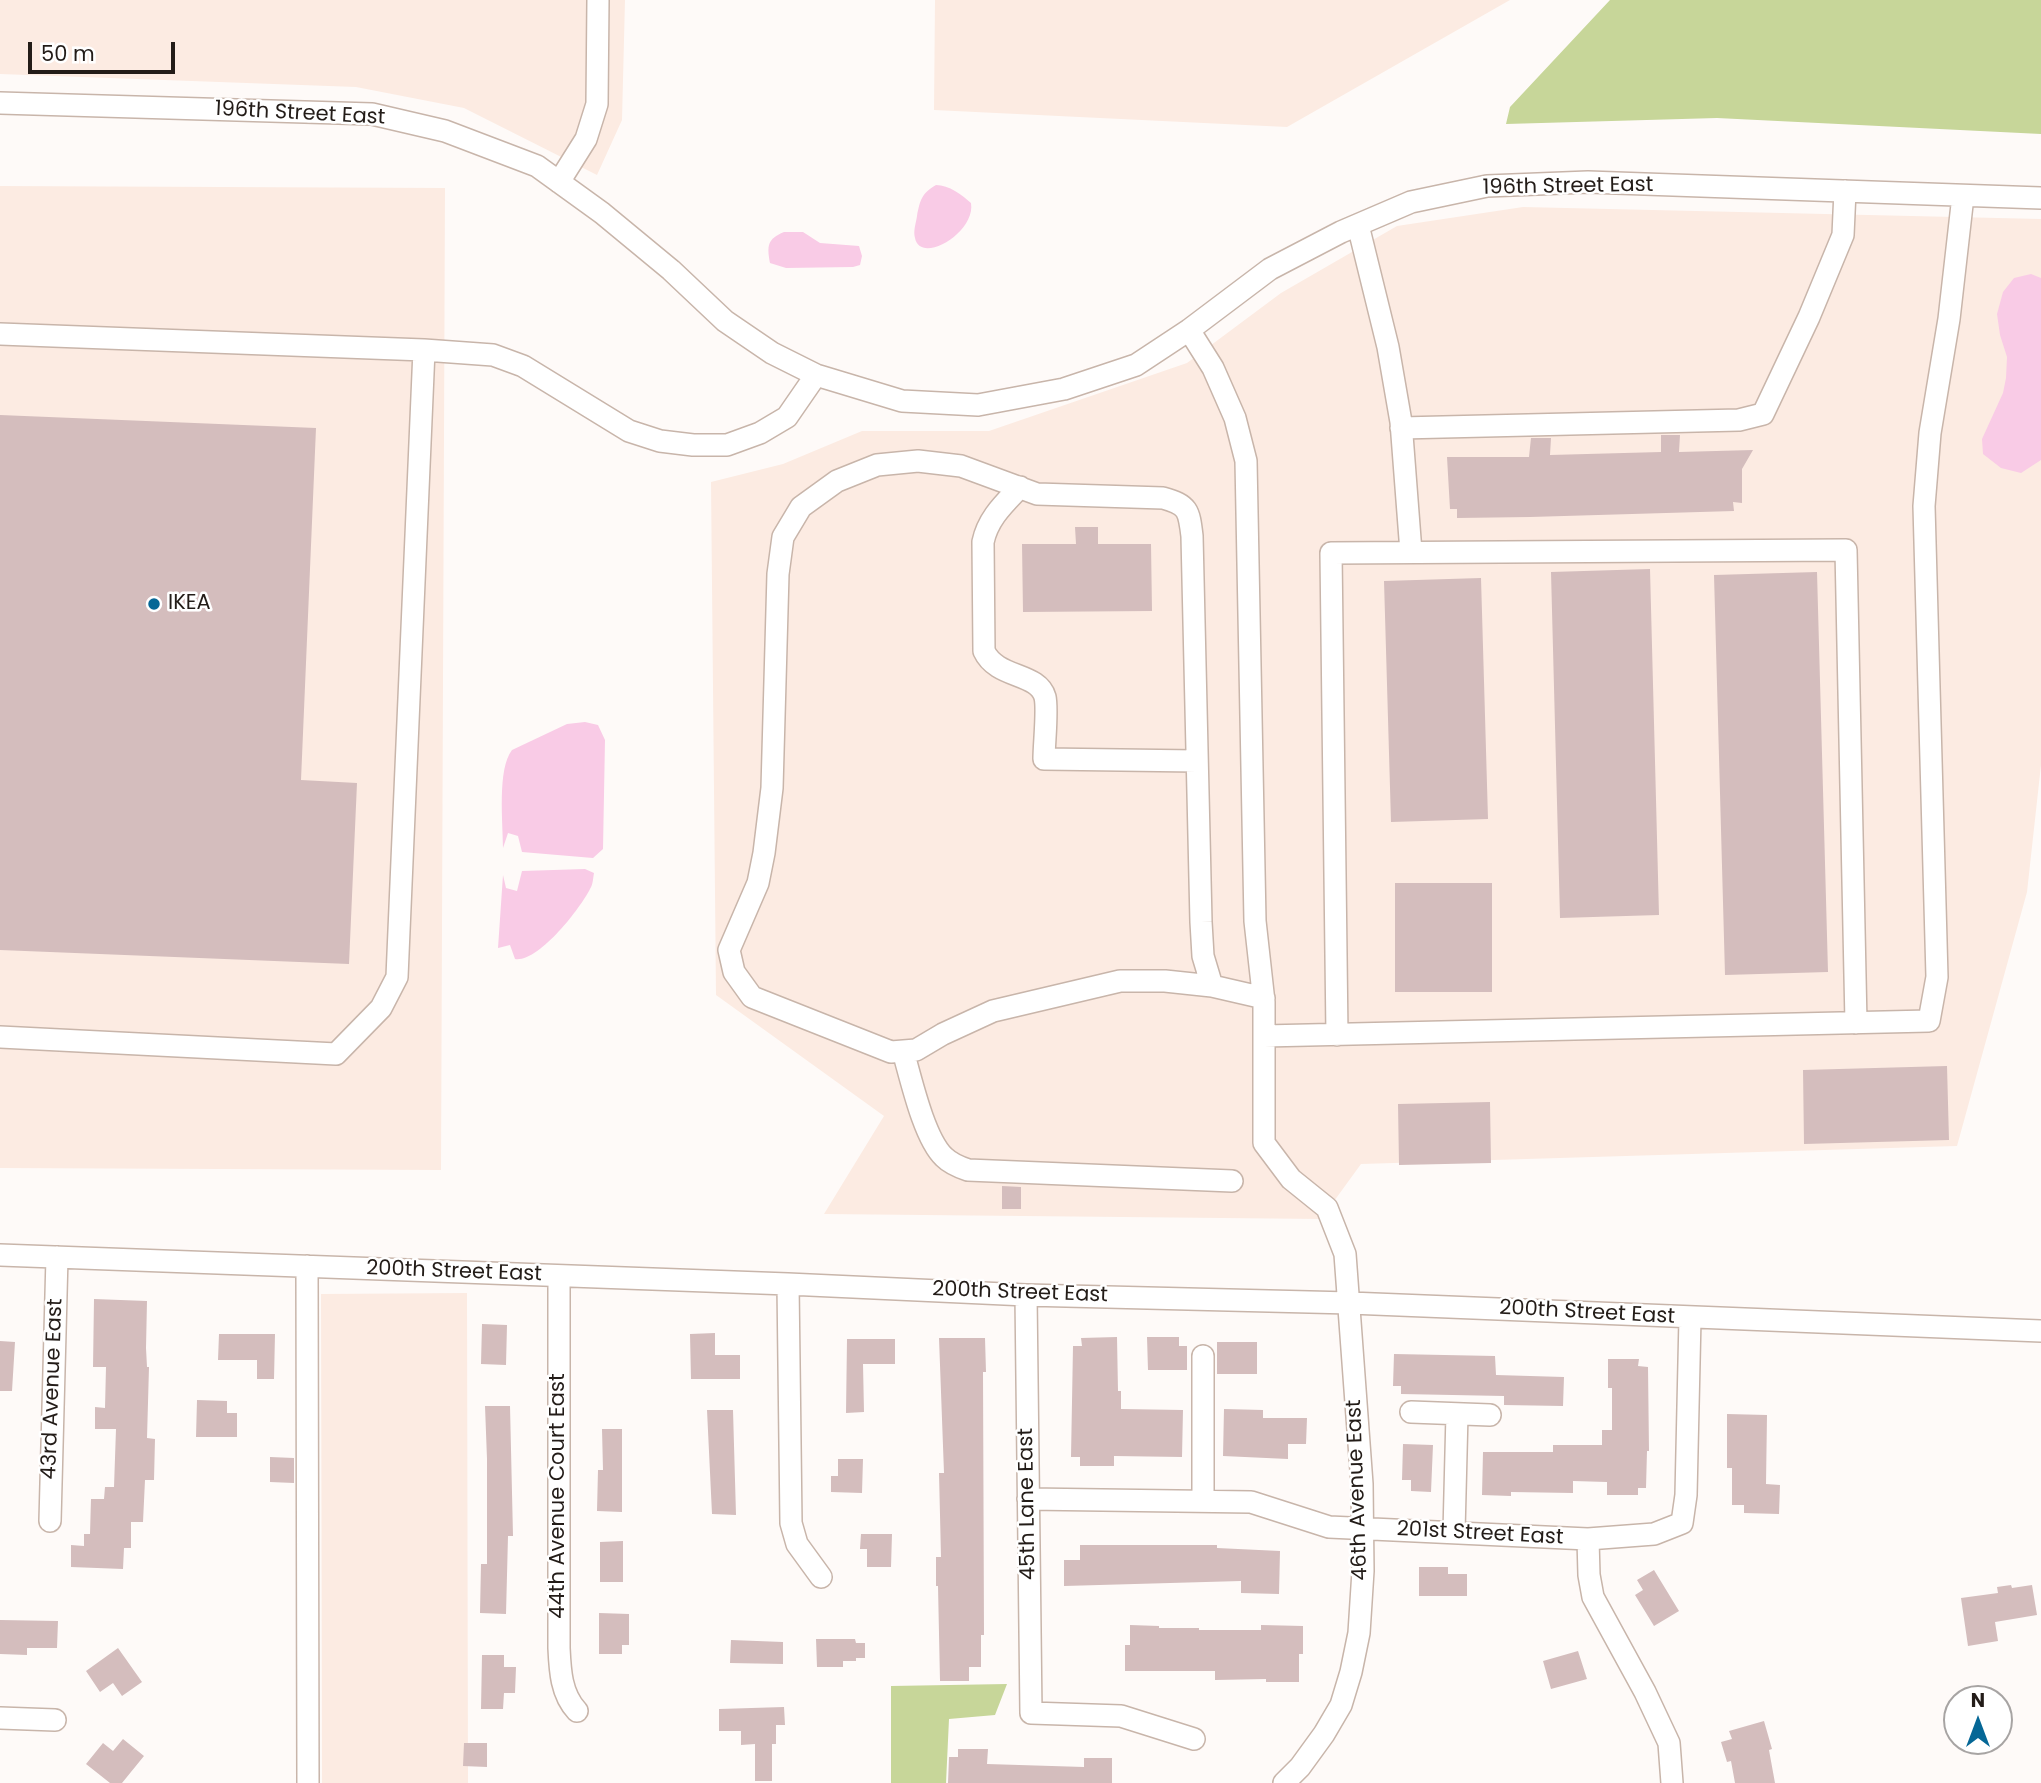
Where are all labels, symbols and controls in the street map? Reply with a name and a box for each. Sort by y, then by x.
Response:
scale bar [32,28,178,72]
text: 50 m [41,39,95,68]
street label: 196th Street East [214,97,386,131]
street label: 196th Street East [1482,173,1654,201]
place label: IKEA [168,591,211,617]
marker: IKEA [146,596,162,612]
street label: 200th Street East [366,1256,542,1288]
street label: 200th Street East [932,1277,1108,1309]
street label: 200th Street East [1499,1296,1675,1330]
street label: 43rd Avenue East [37,1298,69,1480]
street label: 44th Avenue Court East [546,1373,572,1619]
street label: 46th Avenue East [1342,1399,1374,1581]
street label: 45th Lane East [1014,1428,1042,1580]
street label: 201st Street East [1396,1517,1564,1551]
north arrow [1943,1685,2013,1755]
text: N [1971,1687,1985,1714]

